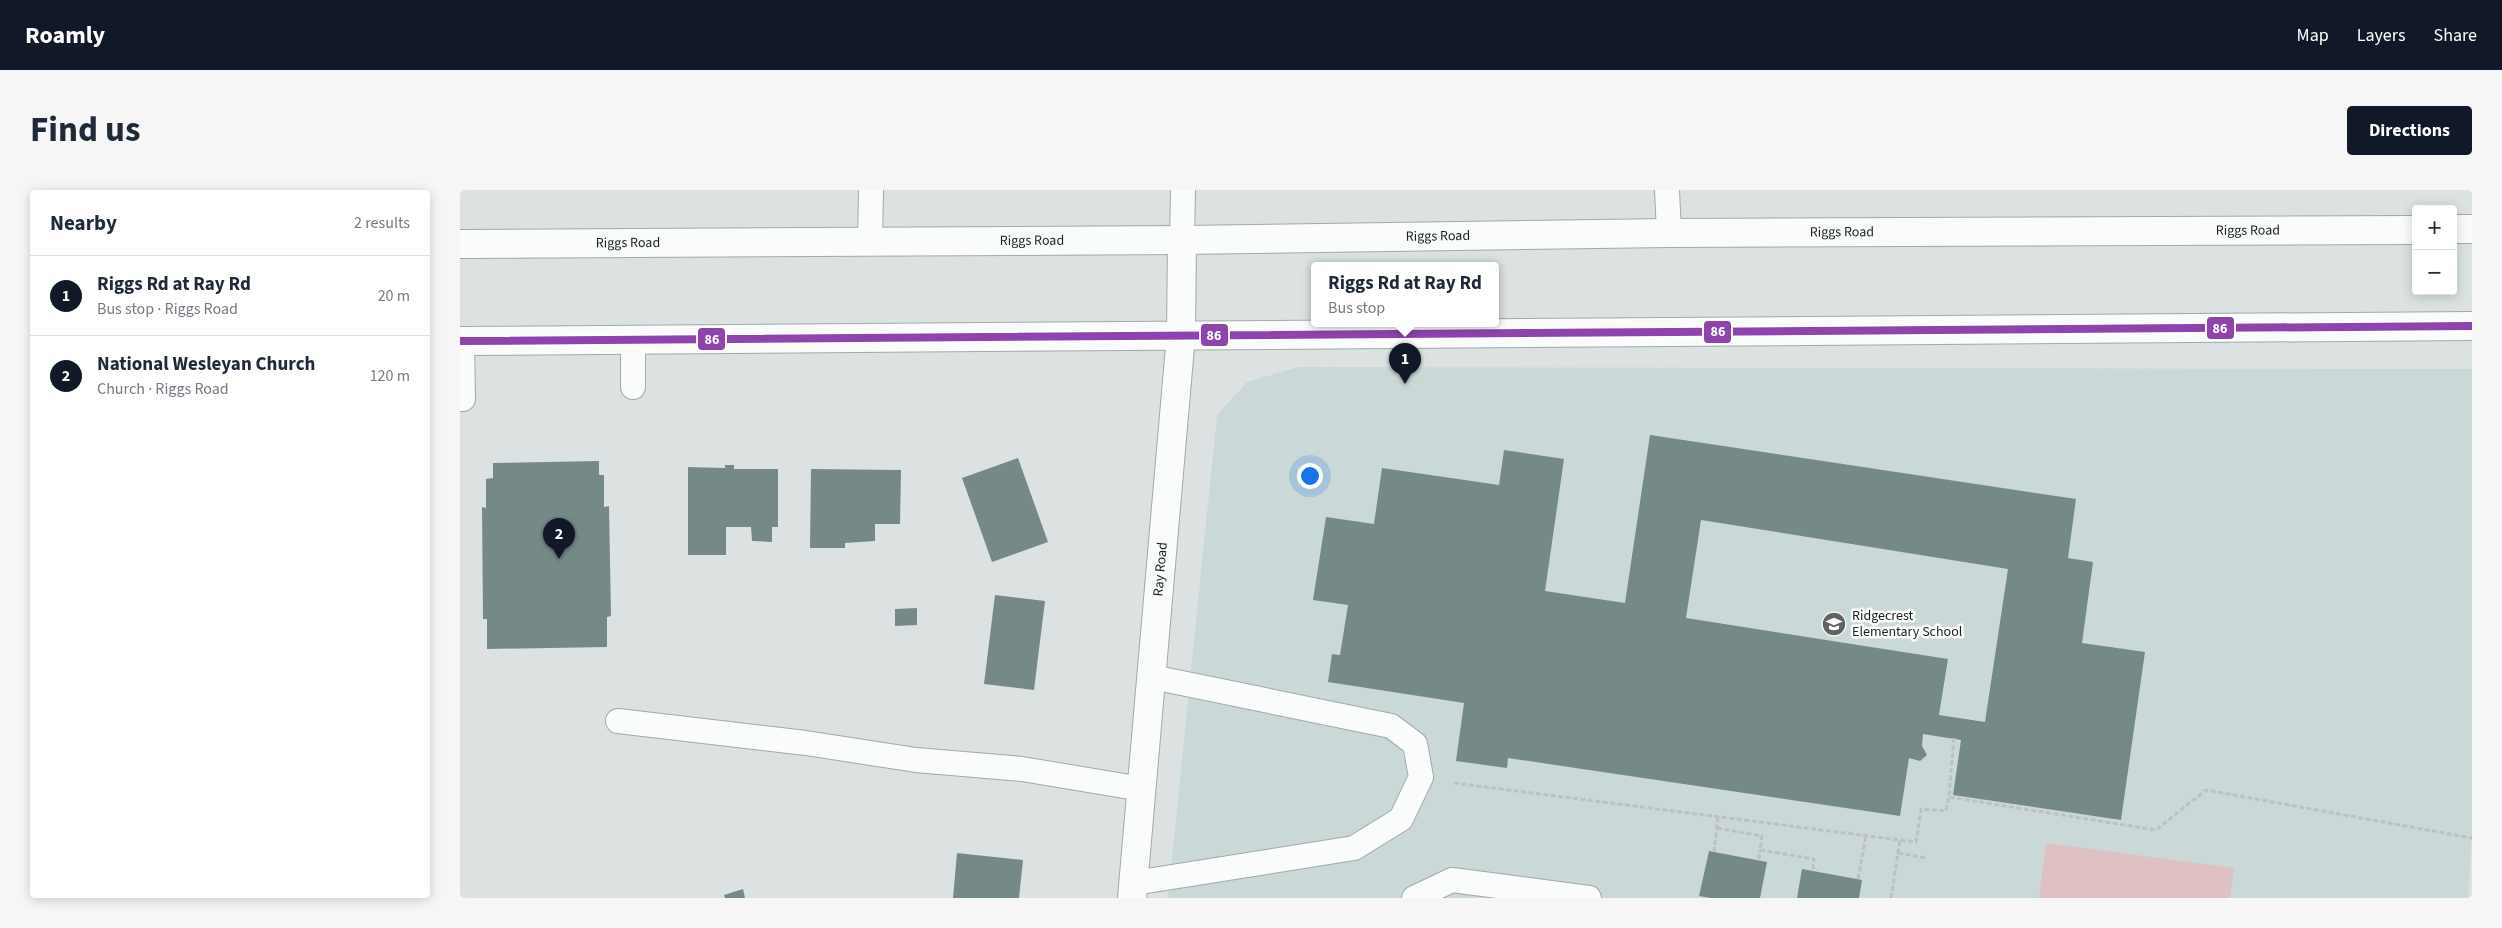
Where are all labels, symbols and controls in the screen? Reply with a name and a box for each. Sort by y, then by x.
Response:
text: Roamly [25,18,105,53]
text: Map [2297,23,2329,48]
text: Layers [2357,23,2406,48]
text: Share [2434,23,2477,48]
text: Find us [30,105,140,155]
button: Directions [2347,106,2472,155]
map controls [2412,205,2457,295]
button: + [2412,205,2457,250]
text: Nearby [50,208,117,238]
text: 2 results [354,212,410,234]
street label: Riggs Road [2216,221,2280,241]
street label: Riggs Road [1810,222,1874,242]
street label: Riggs Road [1406,226,1470,247]
street label: Riggs Road [1000,231,1064,251]
street label: Riggs Road [596,233,660,253]
button: − [2412,250,2457,295]
popup [1311,262,1499,327]
text: Riggs Rd at Ray Rd [1328,270,1482,297]
text: Riggs Rd at Ray Rd [97,271,251,298]
text: 1 [62,285,70,307]
text: 20 m [378,285,410,307]
text: Bus stop [1328,297,1385,319]
text: Bus stop · Riggs Road [97,298,238,320]
line badge: 86 [2206,316,2235,340]
text: 86 [2213,319,2227,339]
line badge: 86 [1703,320,1732,344]
text: 86 [1711,322,1725,342]
line badge: 86 [1200,323,1229,347]
text: 86 [1207,326,1221,346]
line badge: 86 [697,327,726,351]
text: 86 [705,330,719,350]
pin: 1 [1389,343,1421,384]
text: National Wesleyan Church [97,351,315,378]
text: 2 [62,365,70,387]
text: 120 m [370,365,410,387]
text: Church · Riggs Road [97,378,229,400]
your location [1297,463,1323,489]
pin: 2 [543,518,575,559]
street label: Ray Road [1148,541,1173,597]
place label: Ridgecrest Elementary School [1852,606,1963,642]
school or university icon: Ridgecrest Elementary School [1821,611,1847,637]

